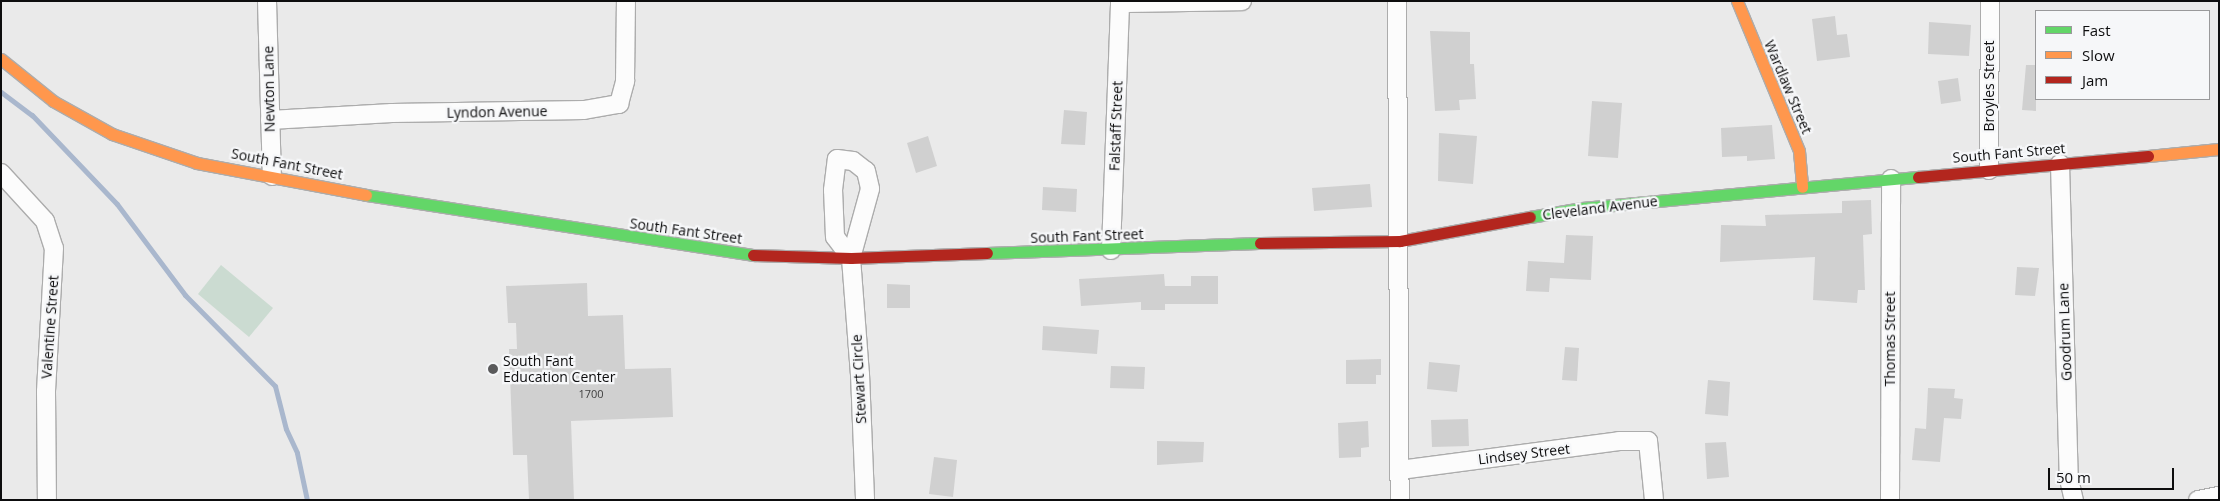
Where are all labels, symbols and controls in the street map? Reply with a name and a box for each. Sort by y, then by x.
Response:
legend [2035,10,2210,100]
text: Fast [2082,20,2111,40]
street label: Wardlaw Street [1761,38,1815,136]
street label: Broyles Street [1981,40,1997,132]
text: Slow [2082,45,2115,65]
street label: Newton Lane [260,46,278,132]
text: Jam [2082,70,2108,90]
street label: Falstaff Street [1106,81,1126,171]
street label: Lyndon Avenue [446,103,548,121]
street label: South Fant Street [1952,140,2066,166]
street label: South Fant Street [230,145,344,183]
street label: Cleveland Avenue [1541,193,1659,223]
street label: South Fant Street [629,215,743,247]
street label: South Fant Street [1030,226,1144,246]
street label: Valentine Street [38,275,62,379]
street label: Goodrum Lane [2055,283,2075,381]
street label: Thomas Street [1882,292,1898,386]
street label: Stewart Circle [848,334,870,424]
place label: South Fant Education Center [503,353,615,386]
marker: South Fant Education Center [487,363,499,375]
house number: 1700 [578,387,604,401]
street label: Lindsey Street [1477,440,1571,468]
scale bar [2050,458,2176,490]
text: 50 m [2056,467,2091,487]

